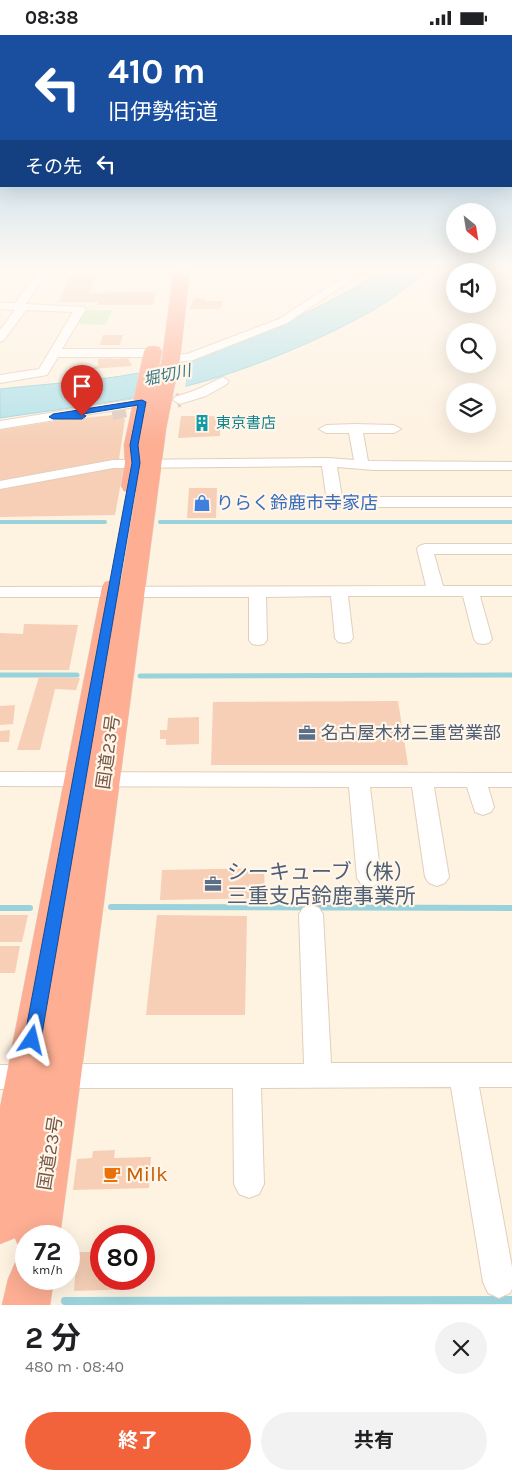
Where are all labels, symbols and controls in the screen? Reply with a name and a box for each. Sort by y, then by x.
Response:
text: 08:38 [25,7,79,29]
text: 410 m [108,51,206,92]
icon: left [25,55,90,120]
text: 旧伊勢街道 [108,99,218,125]
icon: left [92,150,120,178]
text: その先 [25,156,82,178]
north arrow [446,203,496,253]
map controls [446,203,496,433]
button: sound [446,263,496,313]
button: search [446,323,496,373]
water label: 堀切川 [142,360,194,389]
pin [61,365,103,416]
icon: arrive [68,372,96,400]
button: layers [446,383,496,433]
building icon: 東京書店 [192,413,212,433]
place label: 東京書店 [216,414,276,432]
place label: りらく鈴鹿市寺家店 [216,492,378,514]
shop icon: りらく鈴鹿市寺家店 [192,493,212,513]
street label: 国道23号 [92,713,124,791]
place label: 名古屋木材三重営業部 [321,722,501,744]
office icon: 名古屋木材三重営業部 [297,723,317,743]
place label: シーキューブ（株） 三重支店鈴鹿事業所 [227,860,416,908]
office icon: シーキューブ（株） 三重支店鈴鹿事業所 [203,874,223,894]
position arrow [5.0,1013,57.0,1065]
street label: 国道23号 [33,1114,67,1192]
place label: Milk [126,1162,168,1186]
cafe icon: Milk [102,1164,122,1184]
speed limit sign: 80 [90,1225,155,1290]
text: 72 [34,1237,61,1266]
text: km/h [32,1263,63,1277]
text: 2 分 [25,1320,81,1356]
button: close [435,1322,487,1374]
text: 480 m · 08:40 [25,1357,124,1376]
button: 終了 [25,1412,251,1470]
button: 共有 [261,1412,487,1470]

